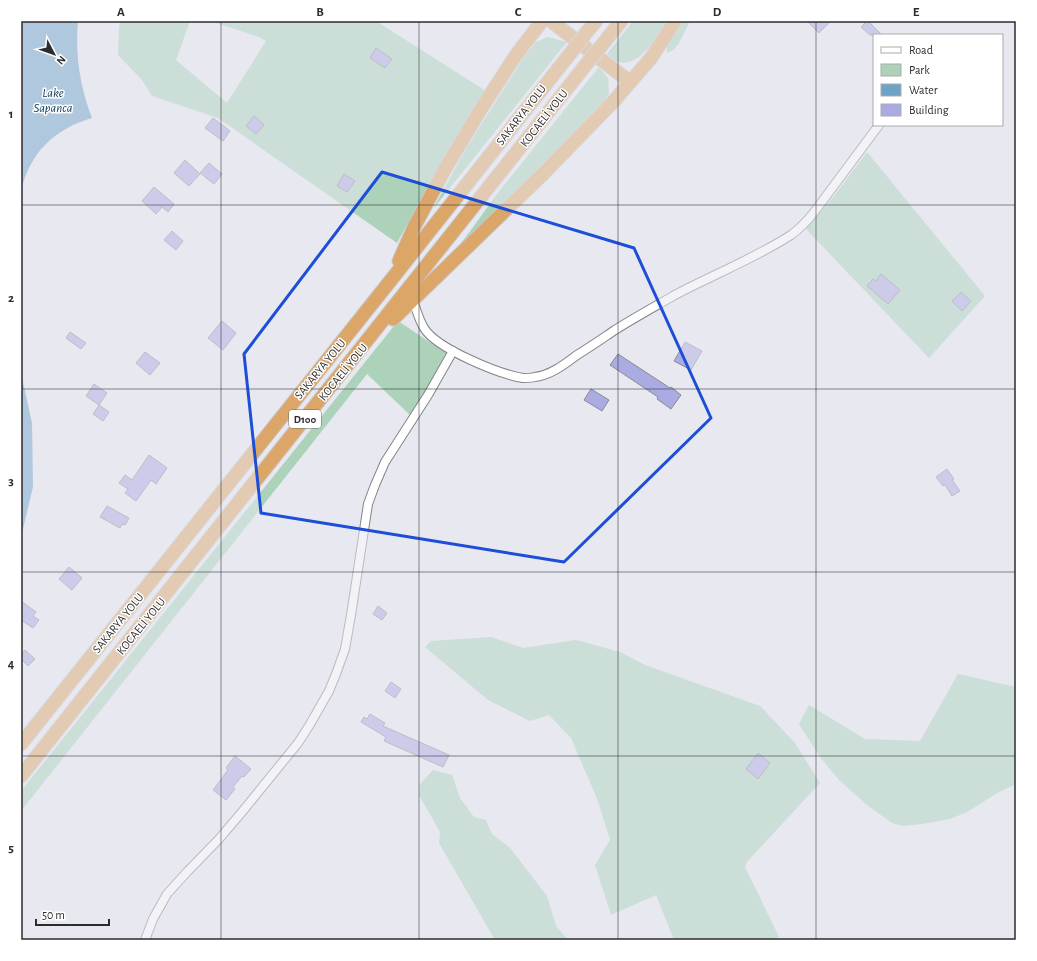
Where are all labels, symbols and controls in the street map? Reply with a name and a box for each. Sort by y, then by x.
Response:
text: A [117,6,125,19]
text: B [316,6,324,19]
text: C [515,6,522,19]
text: D [713,6,722,19]
text: E [913,6,920,19]
north arrow [34,34,74,74]
legend [873,34,1003,126]
text: Road [909,44,933,56]
text: N [55,54,68,67]
text: Park [909,64,930,76]
street label: SAKARYA YOLU [494,82,548,148]
text: Water [909,84,938,96]
street label: KOCAELİ YOLU [517,86,570,149]
water label: Lake Sapanca [34,87,73,115]
text: Building [909,104,949,116]
text: 1 [9,108,13,121]
text: 2 [8,292,14,305]
street label: SAKARYA YOLU [292,337,348,401]
street label: KOCAELİ YOLU [316,341,369,403]
road number: D100 [289,410,321,428]
text: 3 [8,475,14,488]
street label: SAKARYA YOLU [90,591,146,655]
street label: KOCAELİ YOLU [114,595,167,657]
text: 4 [8,658,15,671]
text: 5 [8,842,14,855]
scale bar [36,901,109,927]
text: 50 m [42,909,65,921]

